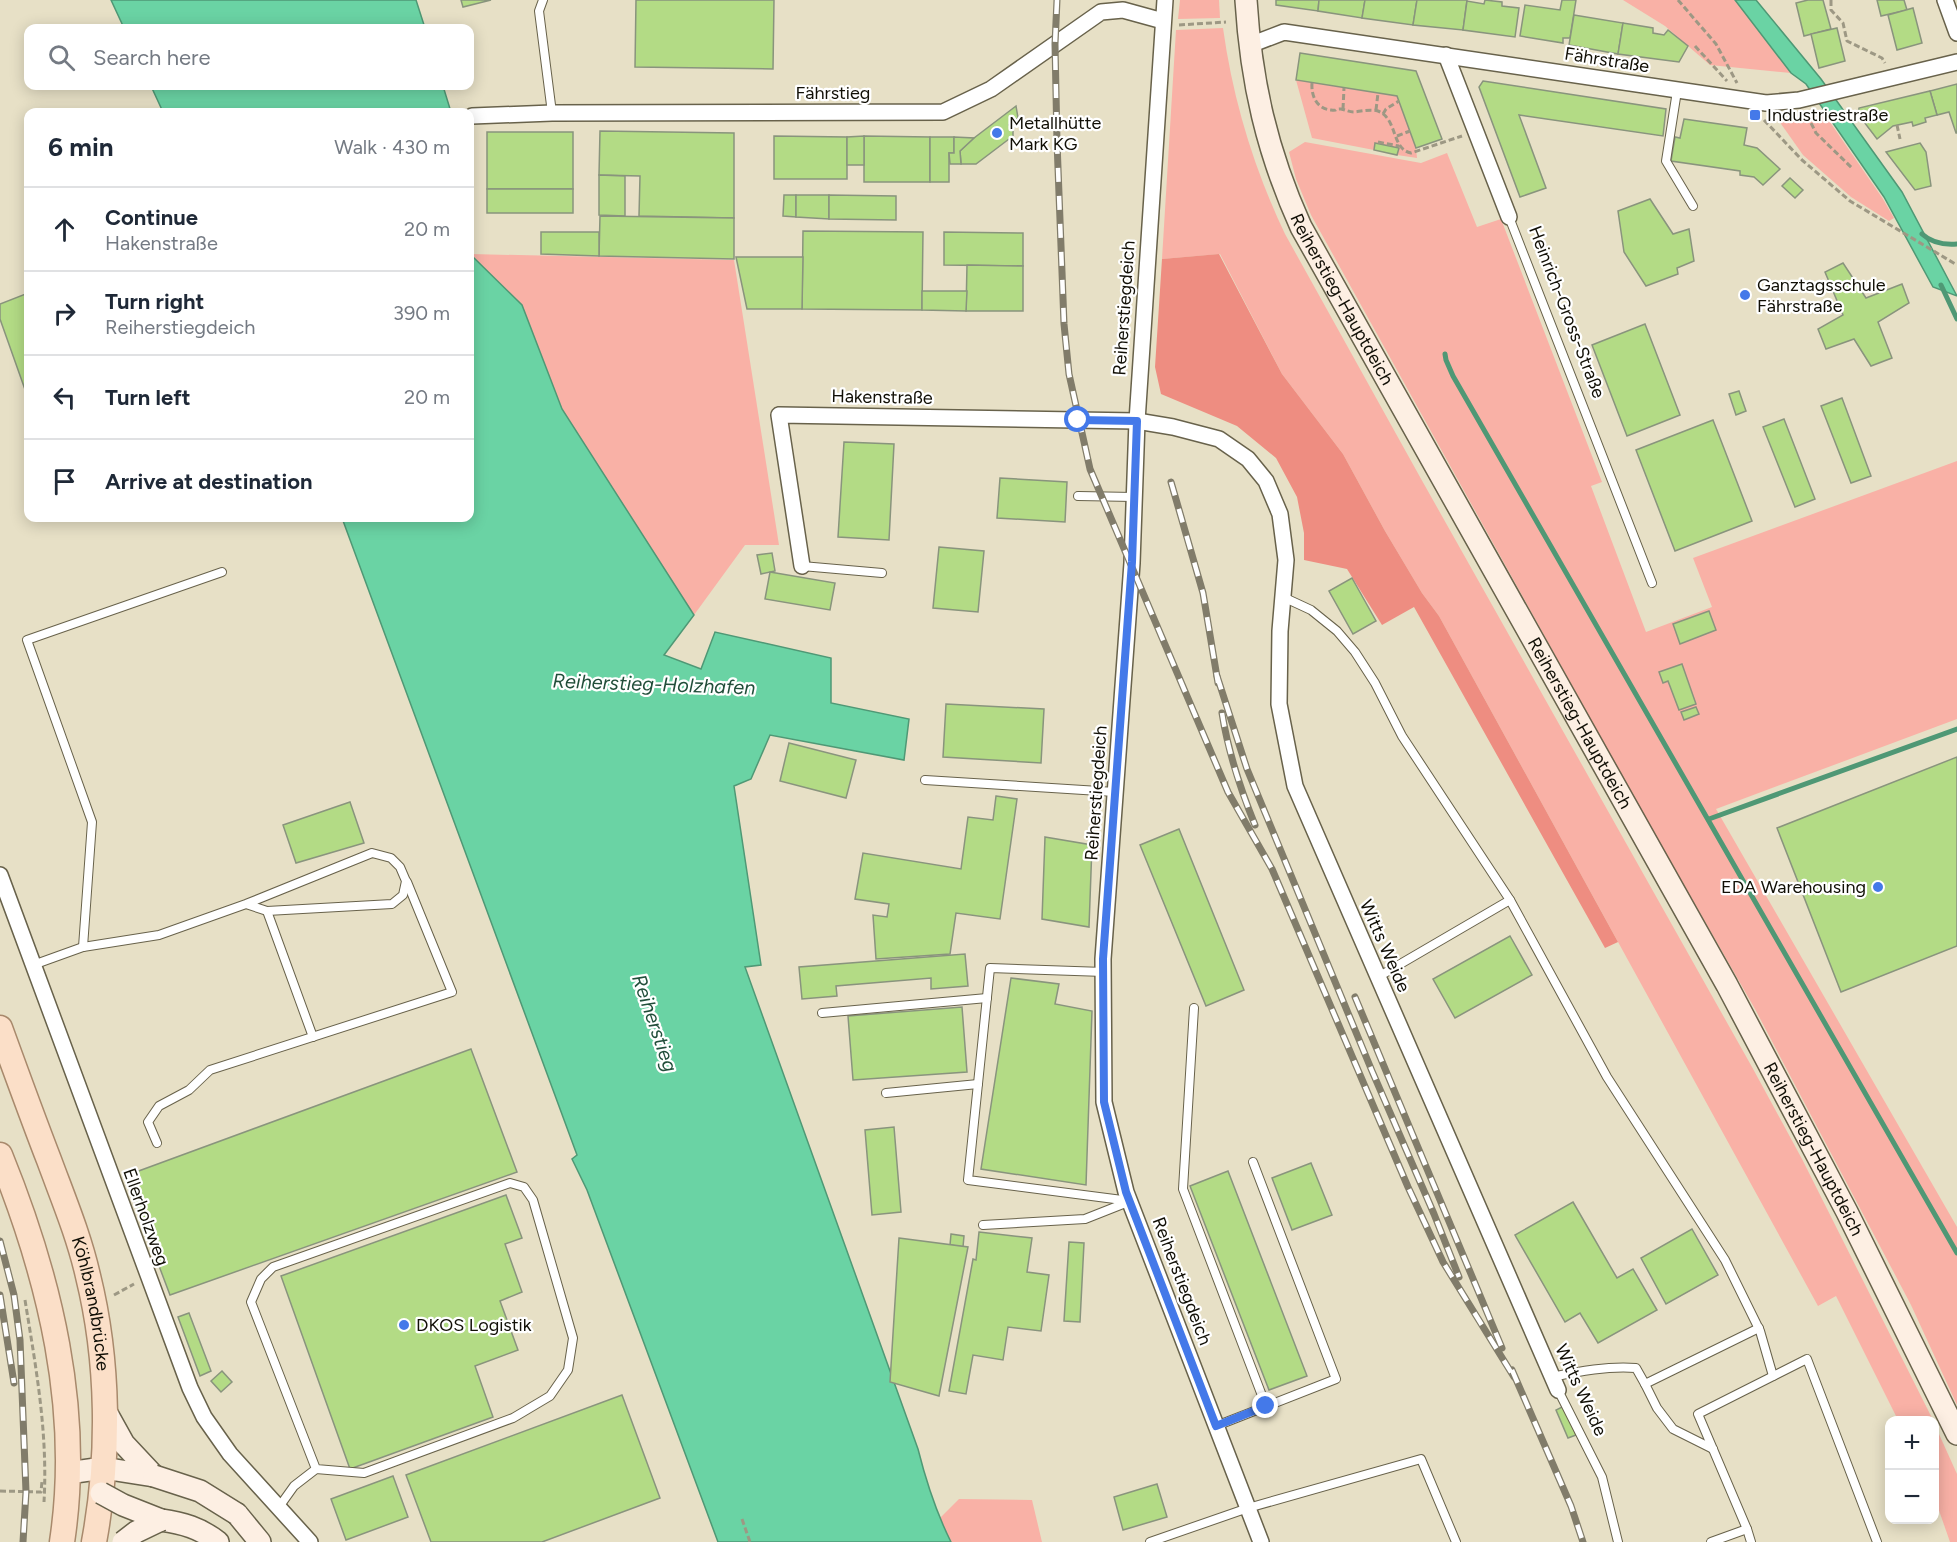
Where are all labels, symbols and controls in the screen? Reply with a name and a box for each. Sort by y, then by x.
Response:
search box [24,24,474,90]
icon: search [45,41,78,74]
street label: Fährstraße [1563,42,1651,78]
text: Search here [93,44,211,71]
street label: Fährstieg [796,82,870,104]
place label: Industriestraße [1767,104,1888,126]
marker: Industriestraße [1748,108,1762,122]
place label: Metallhütte Mark KG [1009,112,1102,155]
marker: Metallhütte Mark KG [990,126,1004,140]
text: 6 min [48,131,114,163]
text: Walk · 430 m [334,135,450,159]
text: Continue [105,204,198,231]
street label: Reiherstieg-Hauptdeich [1285,210,1399,389]
icon: ahead [48,213,81,246]
text: 20 m [404,217,450,241]
street label: Heinrich-Gross-Straße [1524,223,1610,401]
text: Hakenstraße [105,231,218,255]
street label: Reiherstiegdeich [1108,240,1140,376]
place label: Ganztagsschule Fährstraße [1757,274,1886,317]
text: Turn right [105,288,204,315]
marker: Ganztagsschule Fährstraße [1738,288,1752,302]
icon: right [48,297,81,330]
text: 390 m [393,301,450,325]
text: Reiherstiegdeich [105,315,255,339]
icon: left [48,381,81,414]
text: Turn left [105,384,191,411]
text: 20 m [404,385,450,409]
street label: Hakenstraße [831,385,933,409]
route start [1064,406,1090,432]
icon: arrive [48,465,81,498]
text: Arrive at destination [105,468,313,495]
street label: Reiherstieg-Hauptdeich [1523,634,1637,813]
water label: Reiherstieg-Holzhafen [552,668,756,700]
street label: Reiherstiegdeich [1080,725,1112,861]
place label: EDA Warehousing [1721,876,1866,898]
marker: EDA Warehousing [1871,880,1885,894]
street label: Witts Weide [1355,896,1415,996]
water label: Reiherstieg [627,971,683,1075]
street label: Reiherstieg-Hauptdeich [1759,1059,1868,1240]
street label: Ellerholzweg [118,1165,174,1269]
street label: Reiherstiegdeich [1147,1214,1217,1348]
street label: Köhlbrandbrücke [67,1234,114,1372]
place label: DKOS Logistik [416,1314,532,1336]
marker: DKOS Logistik [397,1318,411,1332]
street label: Witts Weide [1550,1341,1612,1440]
route end [1252,1392,1278,1418]
map controls [1885,1416,1939,1524]
button: + [1885,1416,1939,1470]
button: − [1885,1470,1939,1524]

